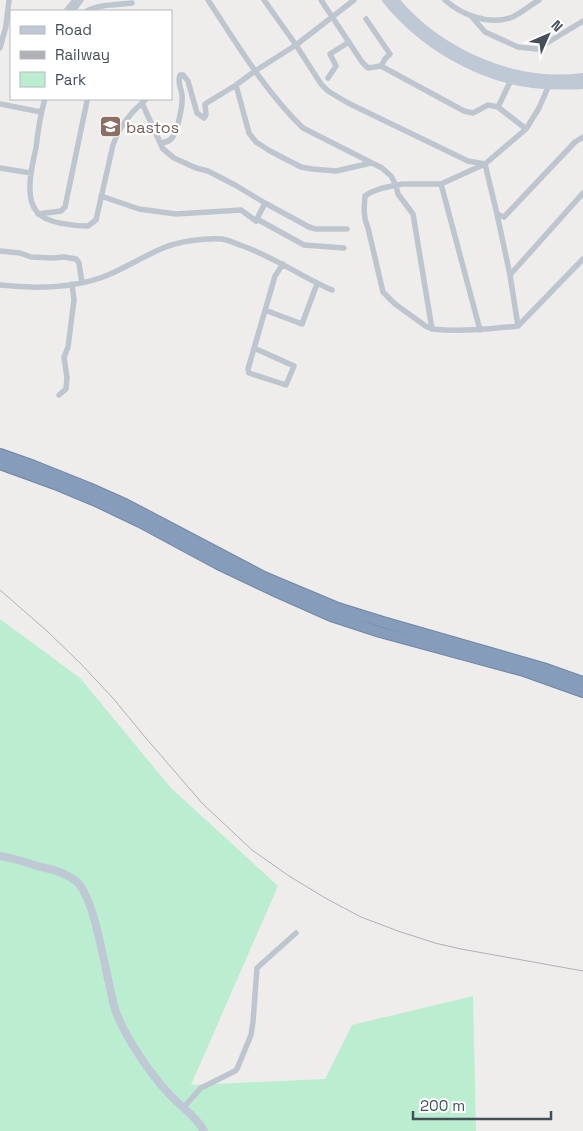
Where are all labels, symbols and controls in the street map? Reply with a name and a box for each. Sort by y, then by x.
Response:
legend [10,10,172,100]
north arrow [523,10,573,60]
text: N [548,16,567,35]
text: Road [55,20,92,39]
text: Railway [55,45,110,64]
text: Park [55,70,86,89]
school or university icon: bastos [98,115,122,139]
place label: bastos [126,117,179,138]
scale bar [413,1088,550,1120]
text: 200 m [420,1096,465,1115]

